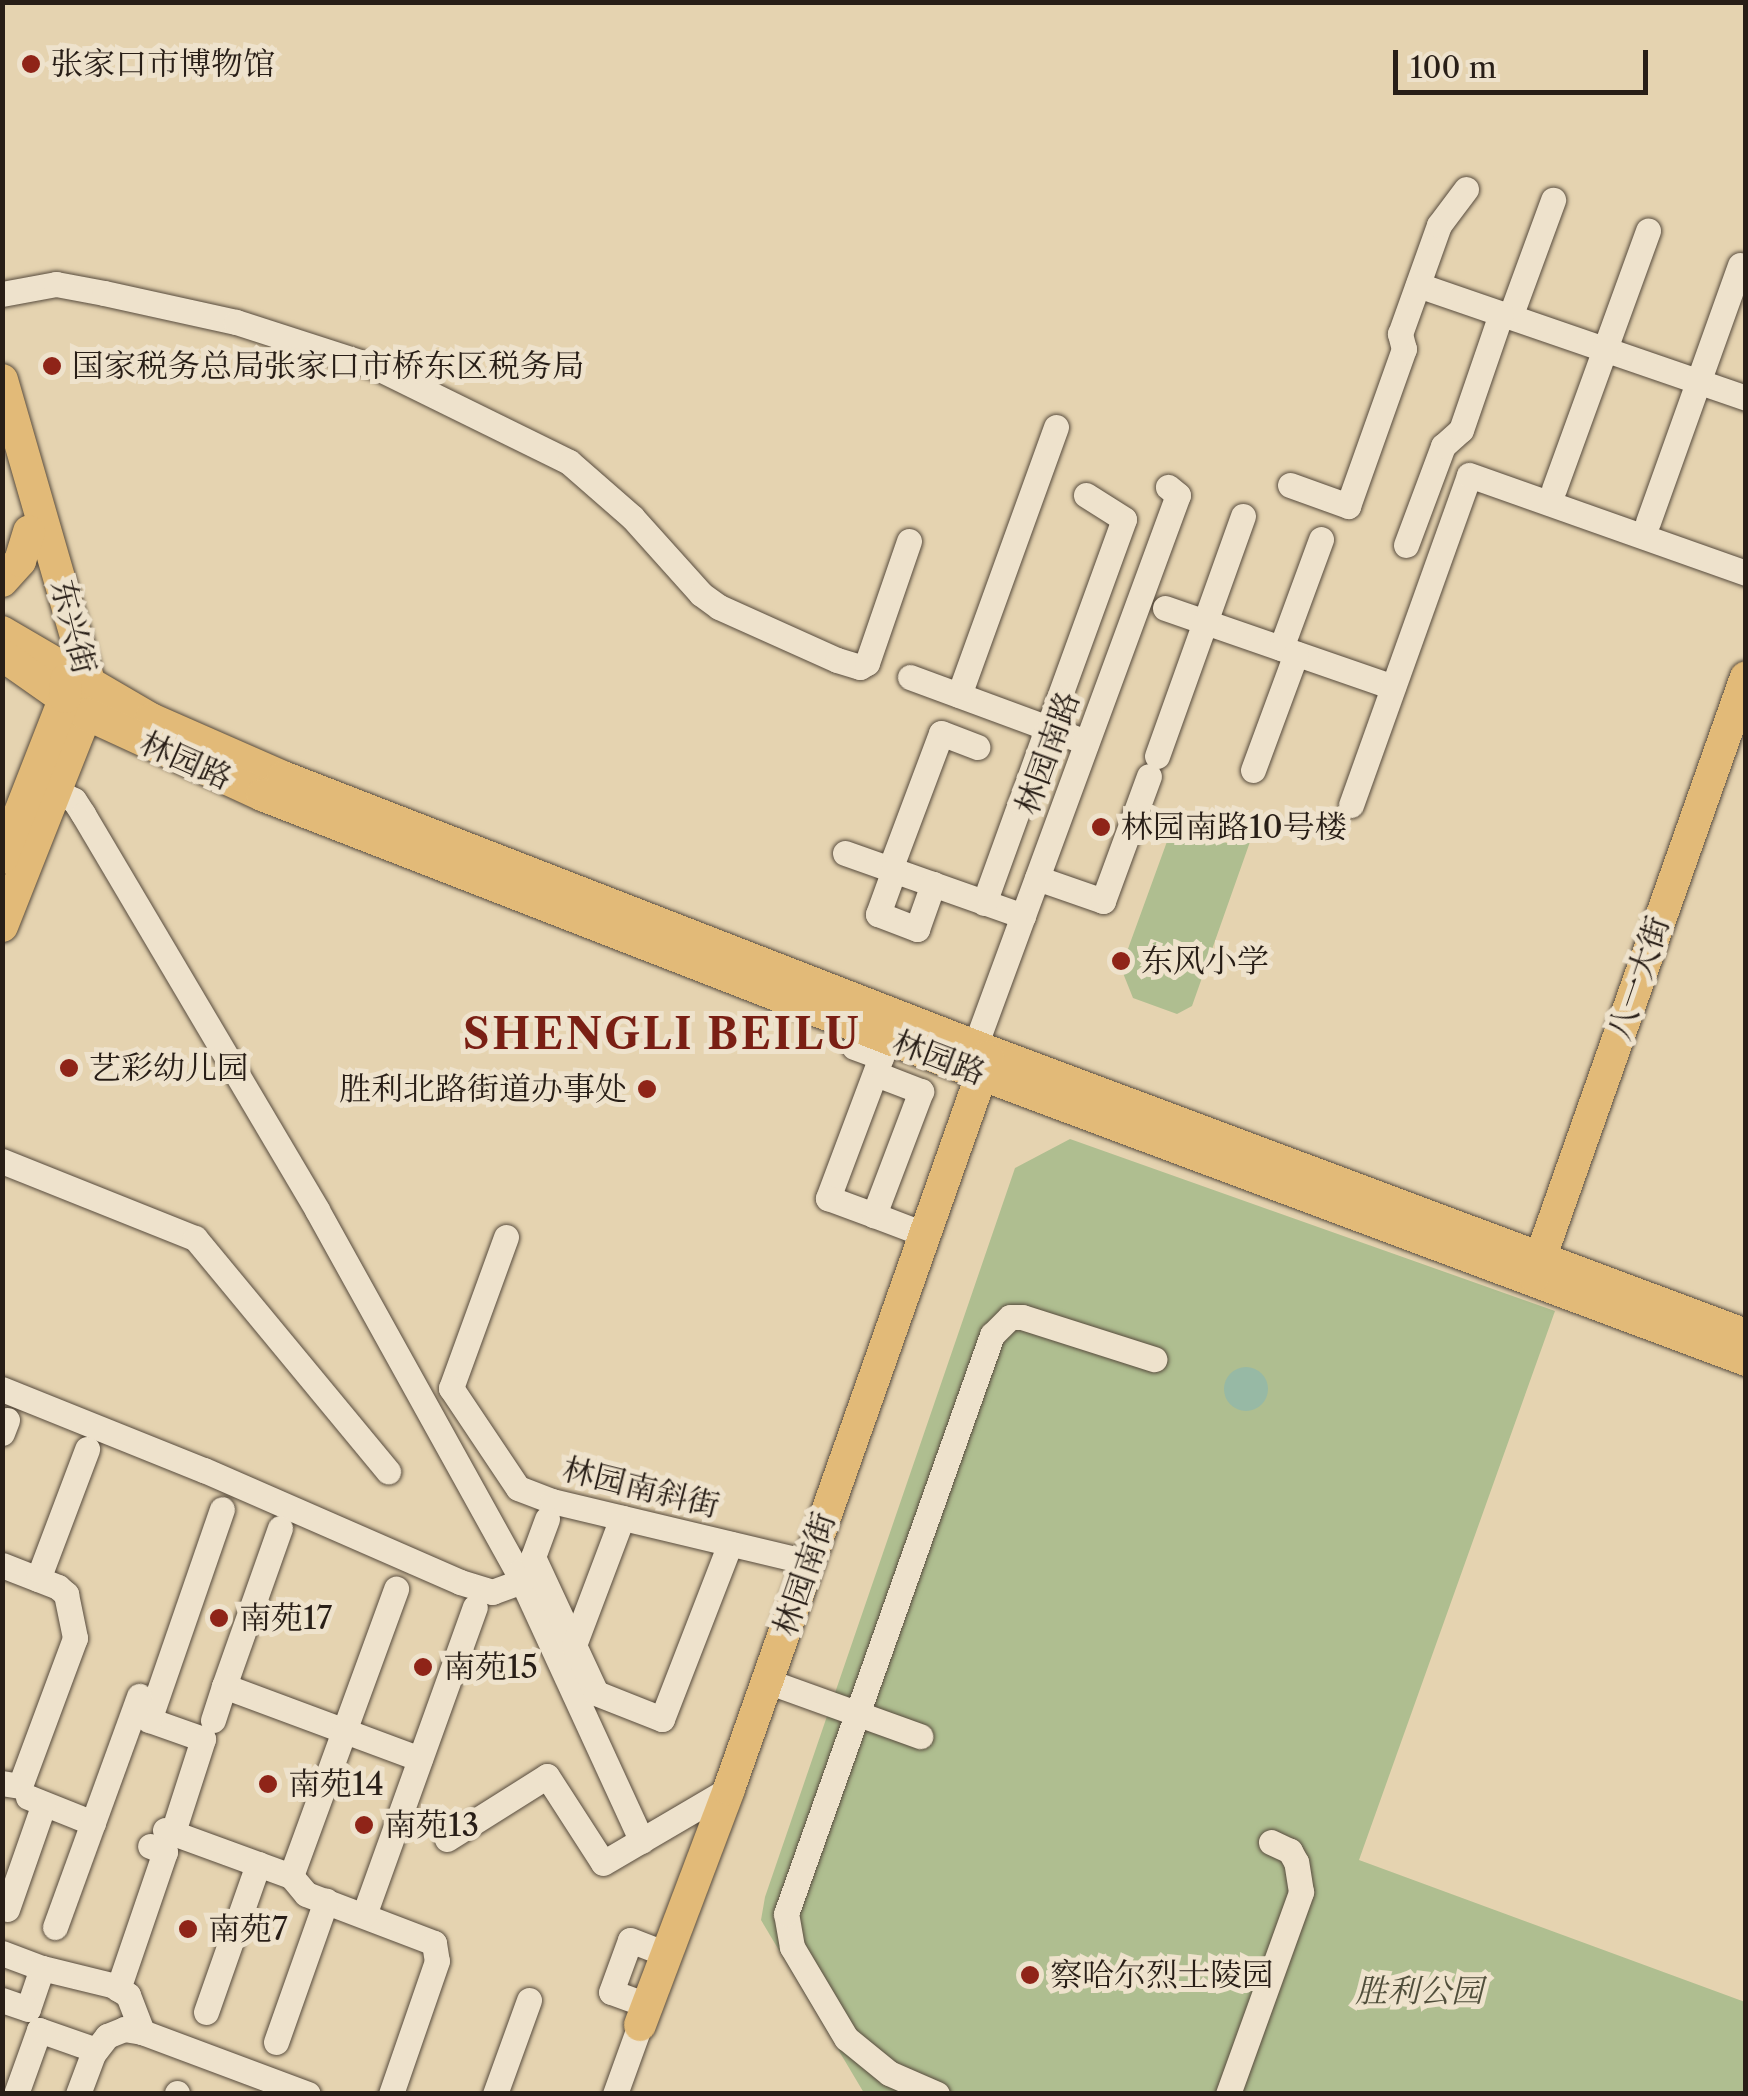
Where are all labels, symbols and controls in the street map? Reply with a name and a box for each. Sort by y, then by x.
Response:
scale bar [1398,30,1653,92]
place label: 张家口市博物馆 [51,45,275,83]
text: 100 m [1410,49,1497,86]
marker: 张家口市博物馆 [20,53,42,75]
place label: 国家税务总局张家口市桥东区税务局 [72,347,584,385]
marker: 国家税务总局张家口市桥东区税务局 [41,355,63,377]
street label: 东兴街 [43,576,103,678]
street label: 林园南路 [1008,686,1088,820]
street label: 林园路 [134,724,238,798]
place label: 林园南路10号楼 [1121,808,1347,846]
marker: 林园南路10号楼 [1090,816,1112,838]
street label: 八一大街 [1600,911,1678,1045]
place label: 东风小学 [1141,942,1269,980]
marker: 东风小学 [1110,950,1132,972]
district label: SHENGLI BEILU [463,1009,861,1059]
street label: 林园路 [887,1023,991,1093]
place label: 艺彩幼儿园 [89,1049,249,1087]
marker: 艺彩幼儿园 [58,1057,80,1079]
place label: 胜利北路街道办事处 [339,1070,627,1108]
marker: 胜利北路街道办事处 [636,1078,658,1100]
street label: 林园南斜街 [559,1450,723,1526]
street label: 林园南街 [766,1507,844,1641]
place label: 南苑17 [239,1599,332,1637]
marker: 南苑17 [208,1607,230,1629]
place label: 南苑15 [443,1648,538,1686]
marker: 南苑15 [412,1656,434,1678]
place label: 南苑14 [288,1765,384,1803]
marker: 南苑14 [257,1773,279,1795]
place label: 南苑13 [384,1806,479,1844]
marker: 南苑13 [353,1814,375,1836]
place label: 南苑7 [208,1910,288,1948]
marker: 南苑7 [177,1918,199,1940]
place label: 察哈尔烈士陵园 [1050,1956,1274,1994]
marker: 察哈尔烈士陵园 [1019,1964,1041,1986]
park label: 胜利公园 [1355,1972,1483,2010]

